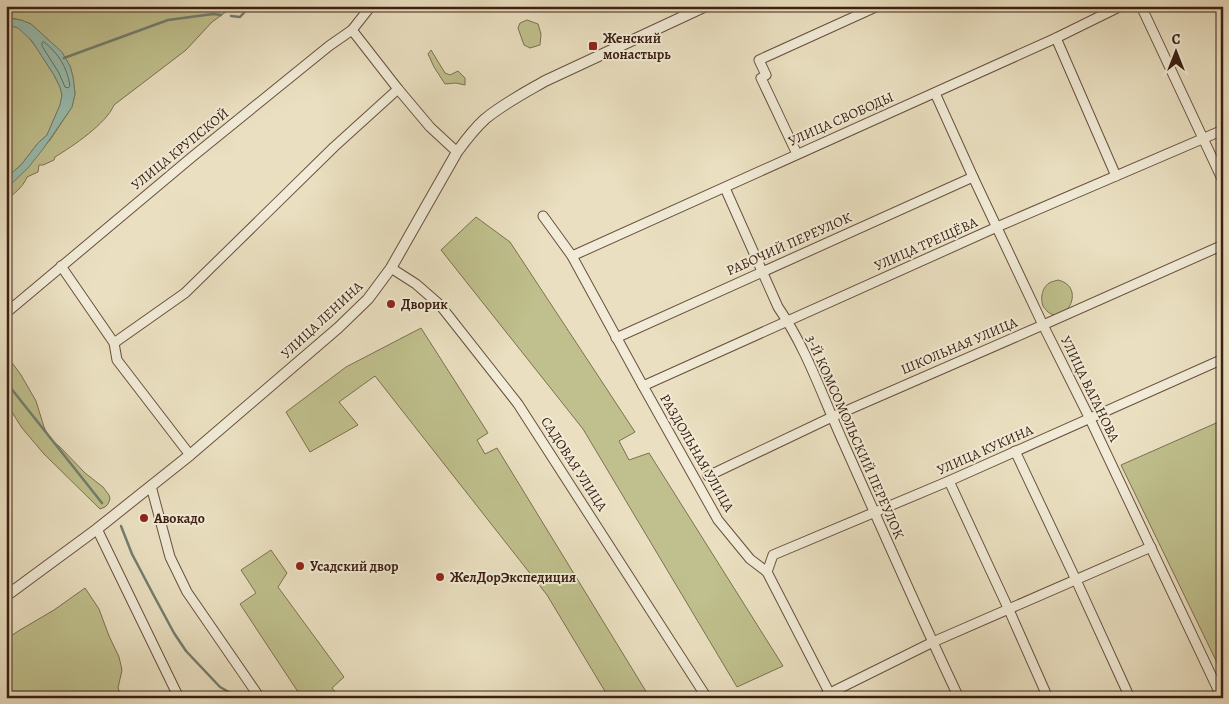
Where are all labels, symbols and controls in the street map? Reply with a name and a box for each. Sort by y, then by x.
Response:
north arrow [1152,28,1202,78]
place label: Женский монастырь [603,29,671,64]
text: С [1172,30,1181,49]
marker: Женский монастырь [587,40,599,52]
street label: УЛИЦА СВОБОДЫ [785,87,897,151]
street label: УЛИЦА КРУПСКОЙ [127,104,233,194]
street label: РАБОЧИЙ ПЕРЕУЛОК [723,208,855,280]
street label: УЛИЦА ТРЕЩЁВА [871,212,981,275]
street label: УЛИЦА ЛЕНИНА [277,277,368,363]
place label: Дворик [401,295,448,314]
marker: Дворик [385,298,397,310]
street label: ШКОЛЬНАЯ УЛИЦА [898,313,1021,379]
street label: 3-Й КОМСОМОЛЬСКИЙ ПЕРЕУЛОК [801,332,909,542]
street label: УЛИЦА ВАГАНОВА [1056,333,1124,446]
street label: РАЗДОЛЬНАЯ УЛИЦА [655,391,739,516]
street label: САДОВАЯ УЛИЦА [536,413,612,516]
street label: УЛИЦА КУКИНА [934,420,1037,480]
place label: Авокадо [153,509,205,528]
marker: Авокадо [138,512,150,524]
place label: Усадский двор [310,557,399,576]
marker: Усадский двор [294,560,306,572]
place label: ЖелДорЭкспедиция [450,568,576,587]
marker: ЖелДорЭкспедиция [434,571,446,583]

